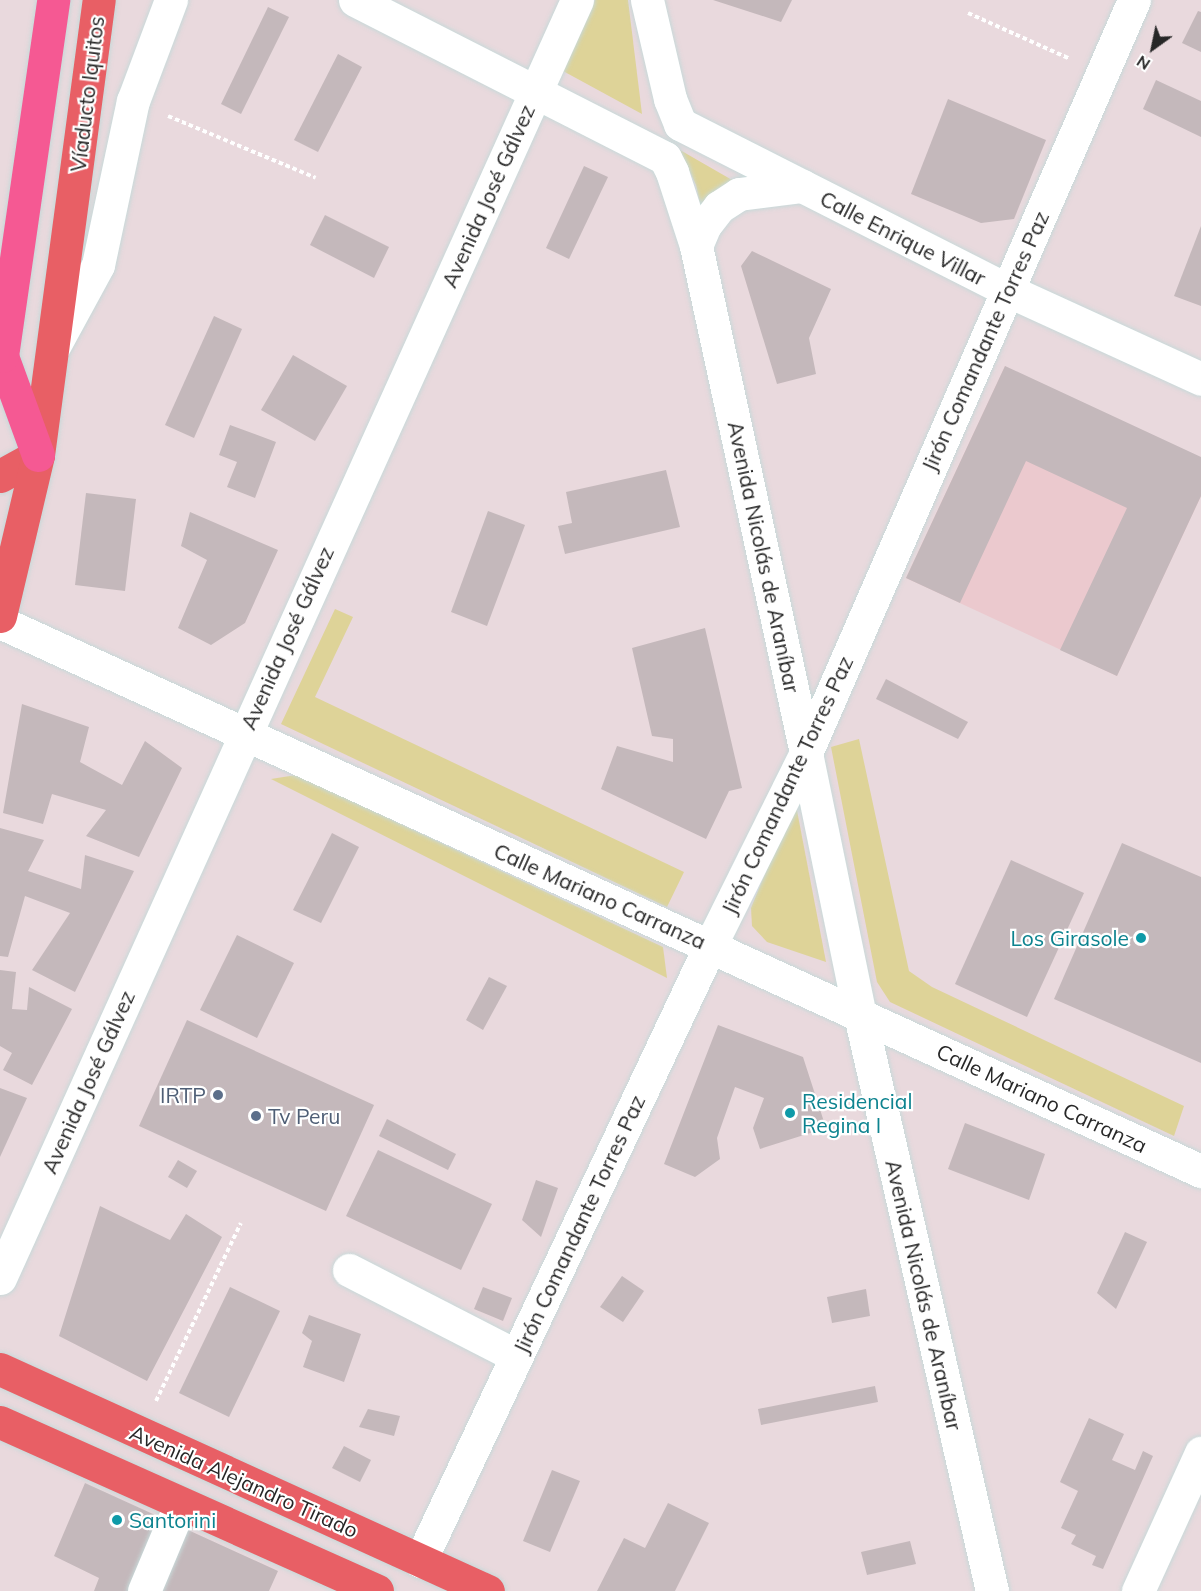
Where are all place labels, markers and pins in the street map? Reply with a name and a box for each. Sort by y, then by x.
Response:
place label: Los Girasole [1010,925,1129,951]
marker: Los Girasole [1134,931,1148,945]
place label: IRTP [160,1082,206,1108]
marker: IRTP [211,1088,225,1102]
place label: Residencial Regina I [802,1088,912,1138]
place label: Tv Peru [268,1103,340,1129]
marker: Residencial Regina I [783,1106,797,1120]
marker: Tv Peru [249,1109,263,1123]
place label: Santorini [129,1507,216,1533]
marker: Santorini [110,1513,124,1527]

